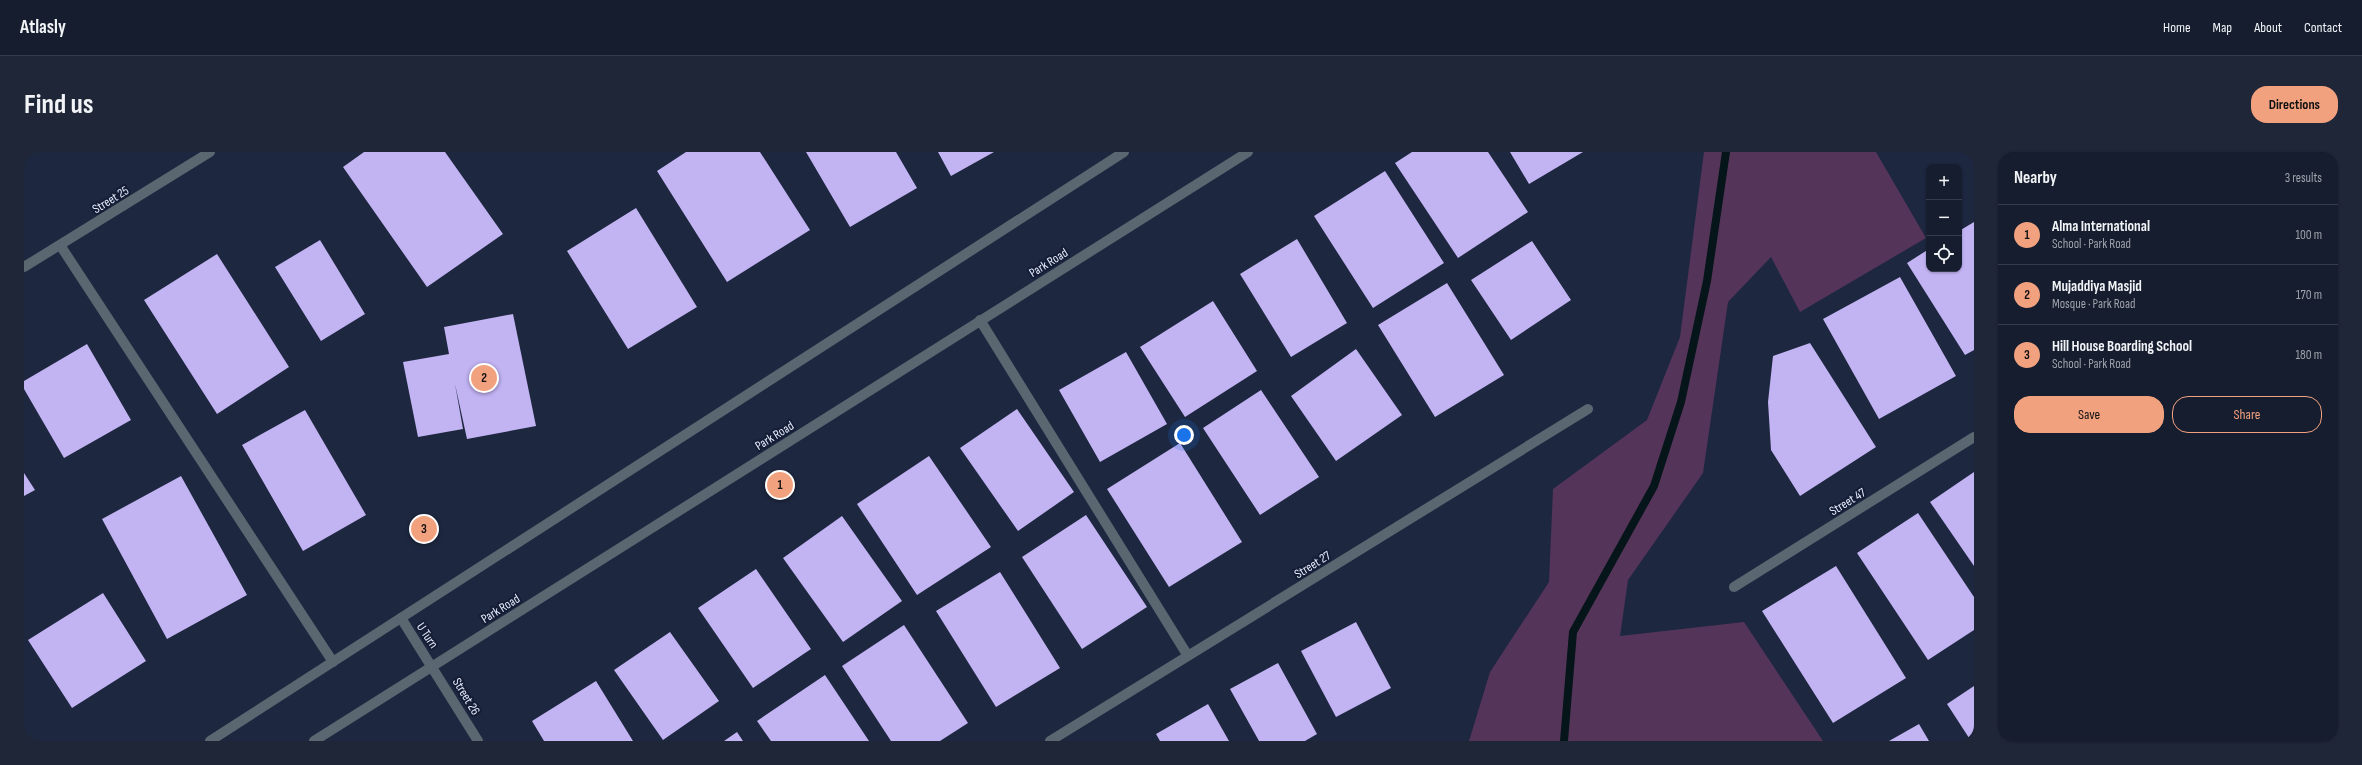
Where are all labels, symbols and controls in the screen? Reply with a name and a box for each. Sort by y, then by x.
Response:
text: Atlasly [20,16,66,39]
text: Home [2163,19,2191,36]
text: Map [2213,19,2232,36]
text: About [2254,19,2282,36]
text: Contact [2304,19,2342,36]
button: Directions [2251,86,2338,123]
text: Find us [24,88,93,121]
map controls [1926,164,1962,272]
button: + [1926,164,1962,200]
text: Nearby [2014,168,2057,188]
text: 3 results [2285,170,2322,186]
street label: Street 25 [89,182,132,217]
button: − [1926,200,1962,236]
text: Alma International [2052,217,2150,236]
text: 1 [2024,227,2030,243]
text: 100 m [2295,227,2322,243]
button: locate [1926,236,1962,272]
text: School · Park Road [2052,236,2131,252]
street label: Park Road [1026,245,1071,281]
text: Mujaddiya Masjid [2052,277,2142,296]
text: 2 [2024,287,2030,303]
text: 170 m [2296,287,2322,303]
text: Mosque · Park Road [2052,296,2135,312]
text: Hill House Boarding School [2052,337,2192,356]
text: 3 [2024,347,2030,363]
text: 180 m [2296,347,2322,363]
text: School · Park Road [2052,356,2131,372]
pin: 2 [471,363,497,393]
button: Save [2014,396,2164,433]
button: Share [2172,396,2322,433]
street label: Park Road [752,418,797,454]
your location [1174,425,1194,445]
pin: 1 [767,470,793,500]
street label: Street 47 [1826,484,1869,519]
pin: 3 [411,514,437,544]
street label: Street 27 [1291,547,1334,582]
street label: Park Road [478,591,523,627]
street label: U Turn [413,620,442,651]
street label: Street 26 [449,675,484,718]

